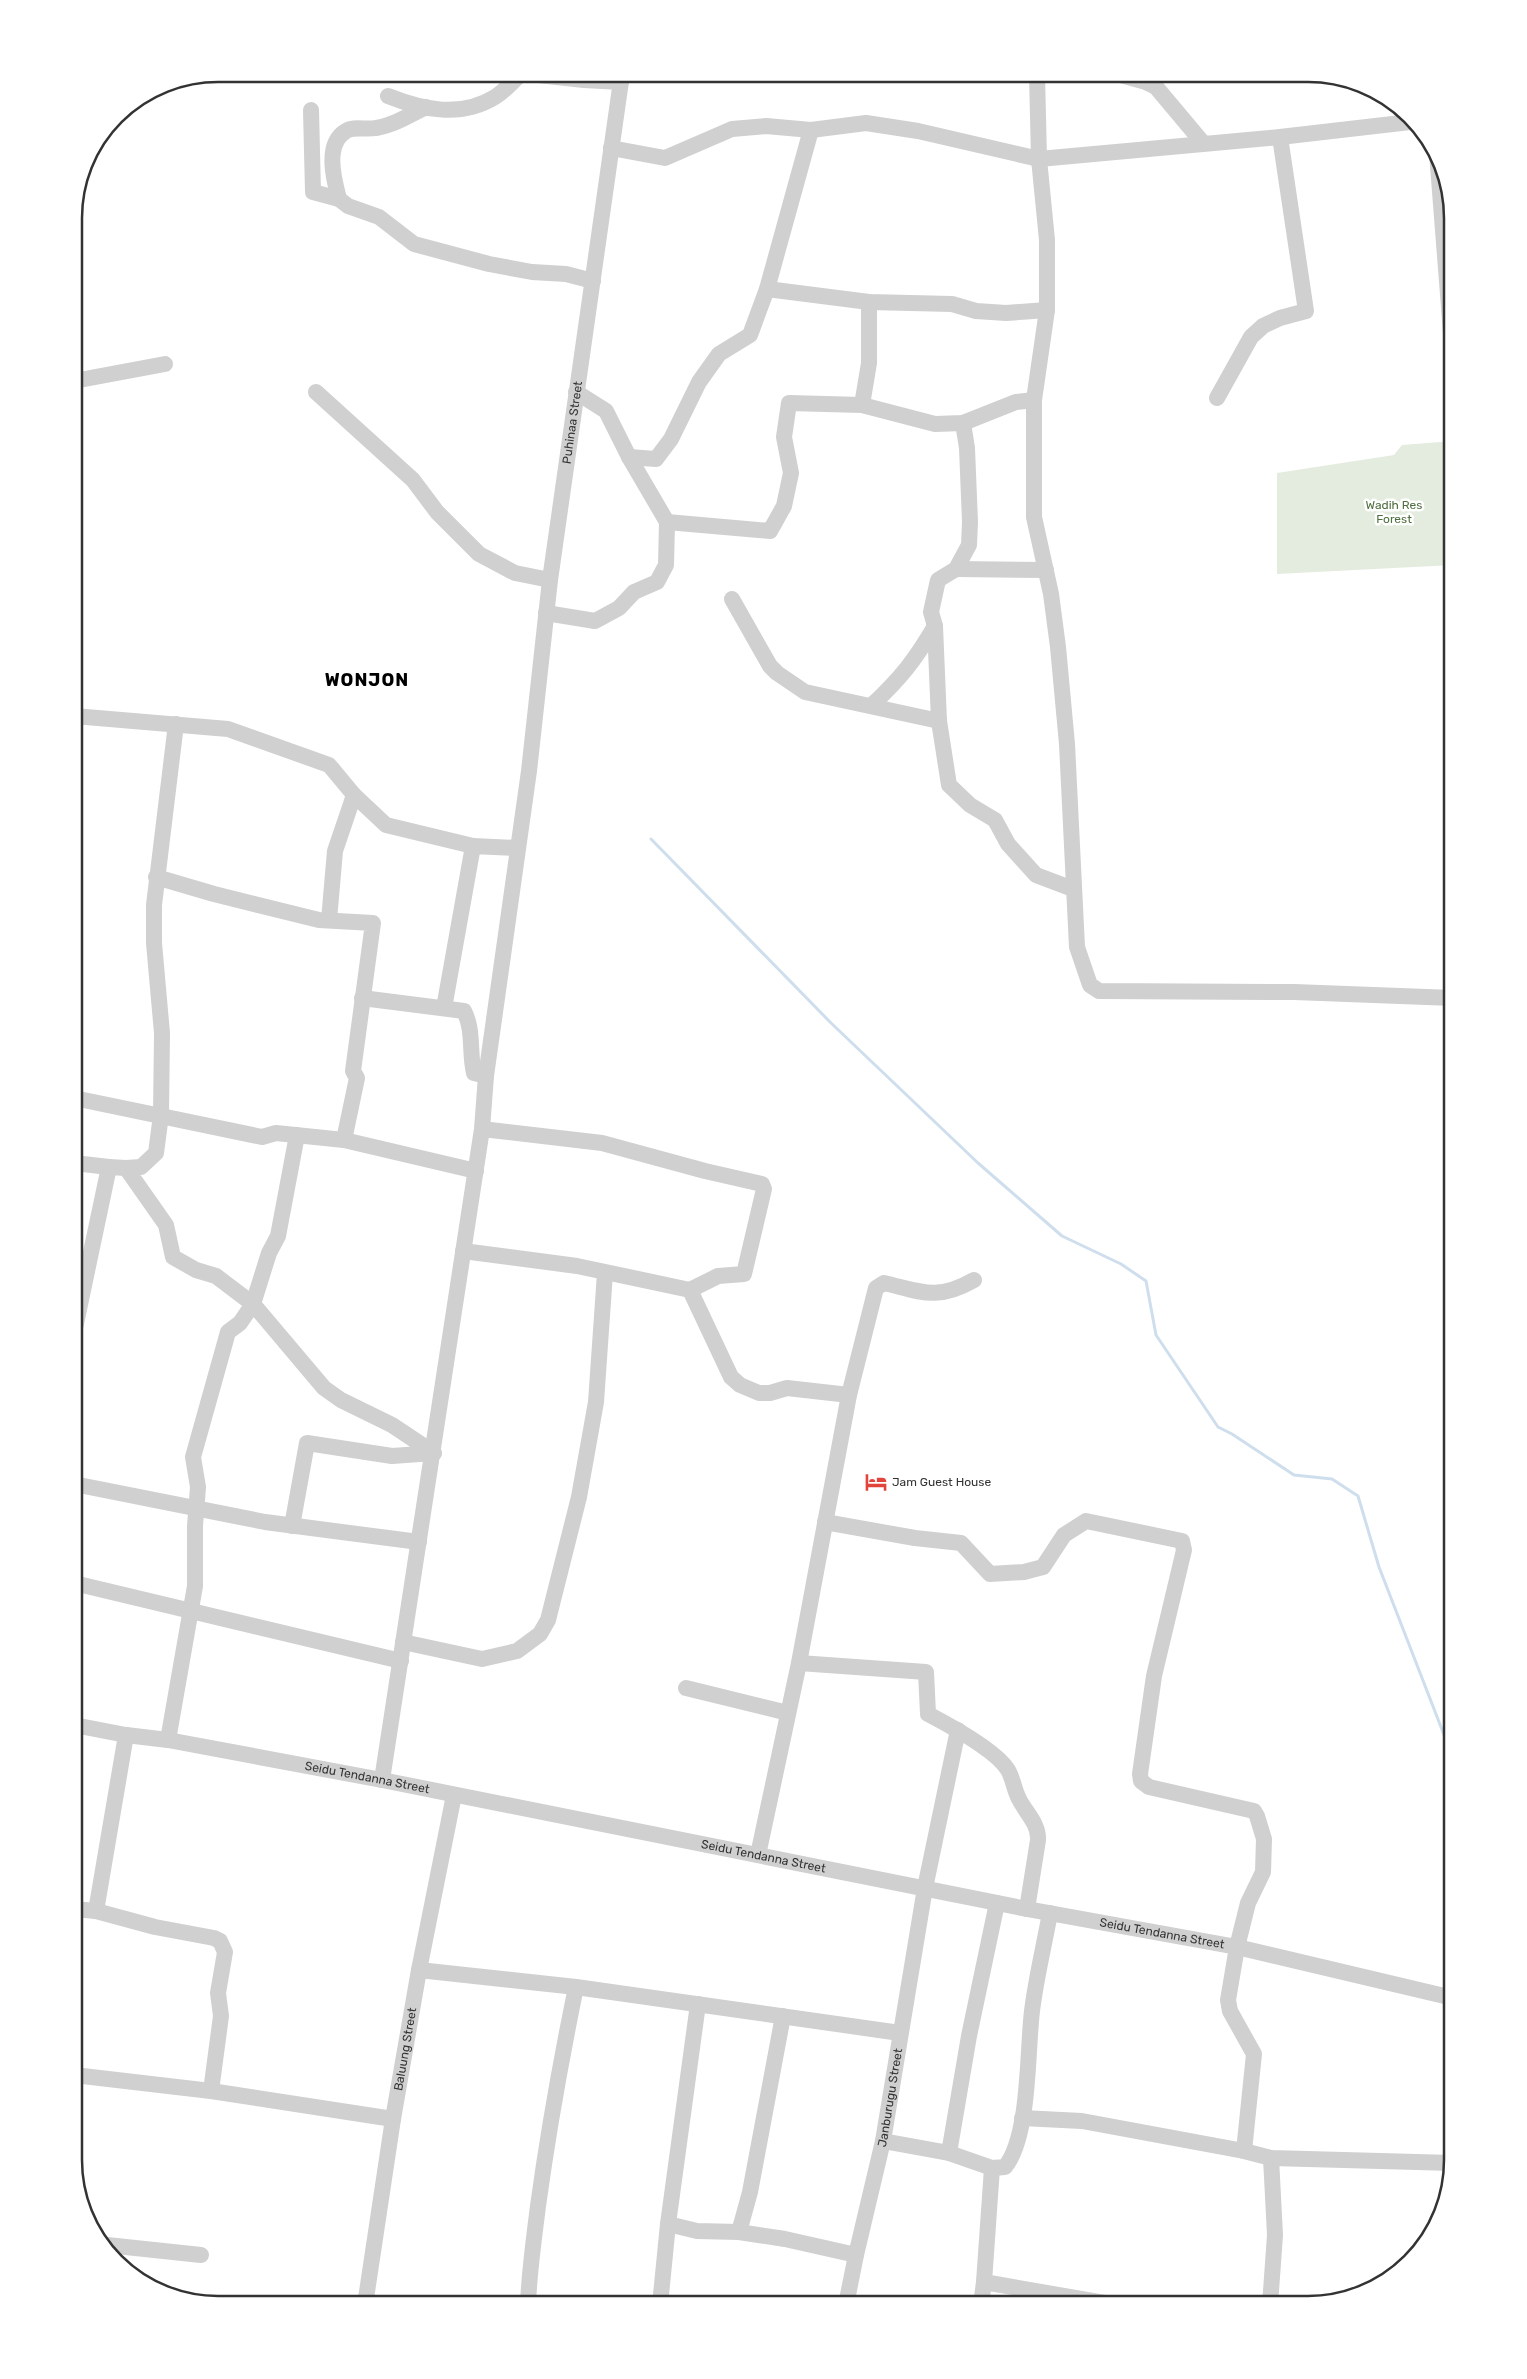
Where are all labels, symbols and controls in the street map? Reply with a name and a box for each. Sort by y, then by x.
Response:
street label: Puhinaa Street [560,380,585,465]
park label: Wadih Res Forest [1366,498,1422,526]
district label: WONJON [325,669,409,691]
hotel icon: Jam Guest House [863,1469,889,1495]
place label: Jam Guest House [892,1475,991,1489]
street label: Seidu Tendanna Street [304,1759,431,1796]
street label: Seidu Tendanna Street [700,1837,827,1876]
street label: Seidu Tendanna Street [1099,1915,1226,1952]
street label: Baluung Street [391,2006,419,2092]
street label: Janburugu Street [875,2047,905,2148]

